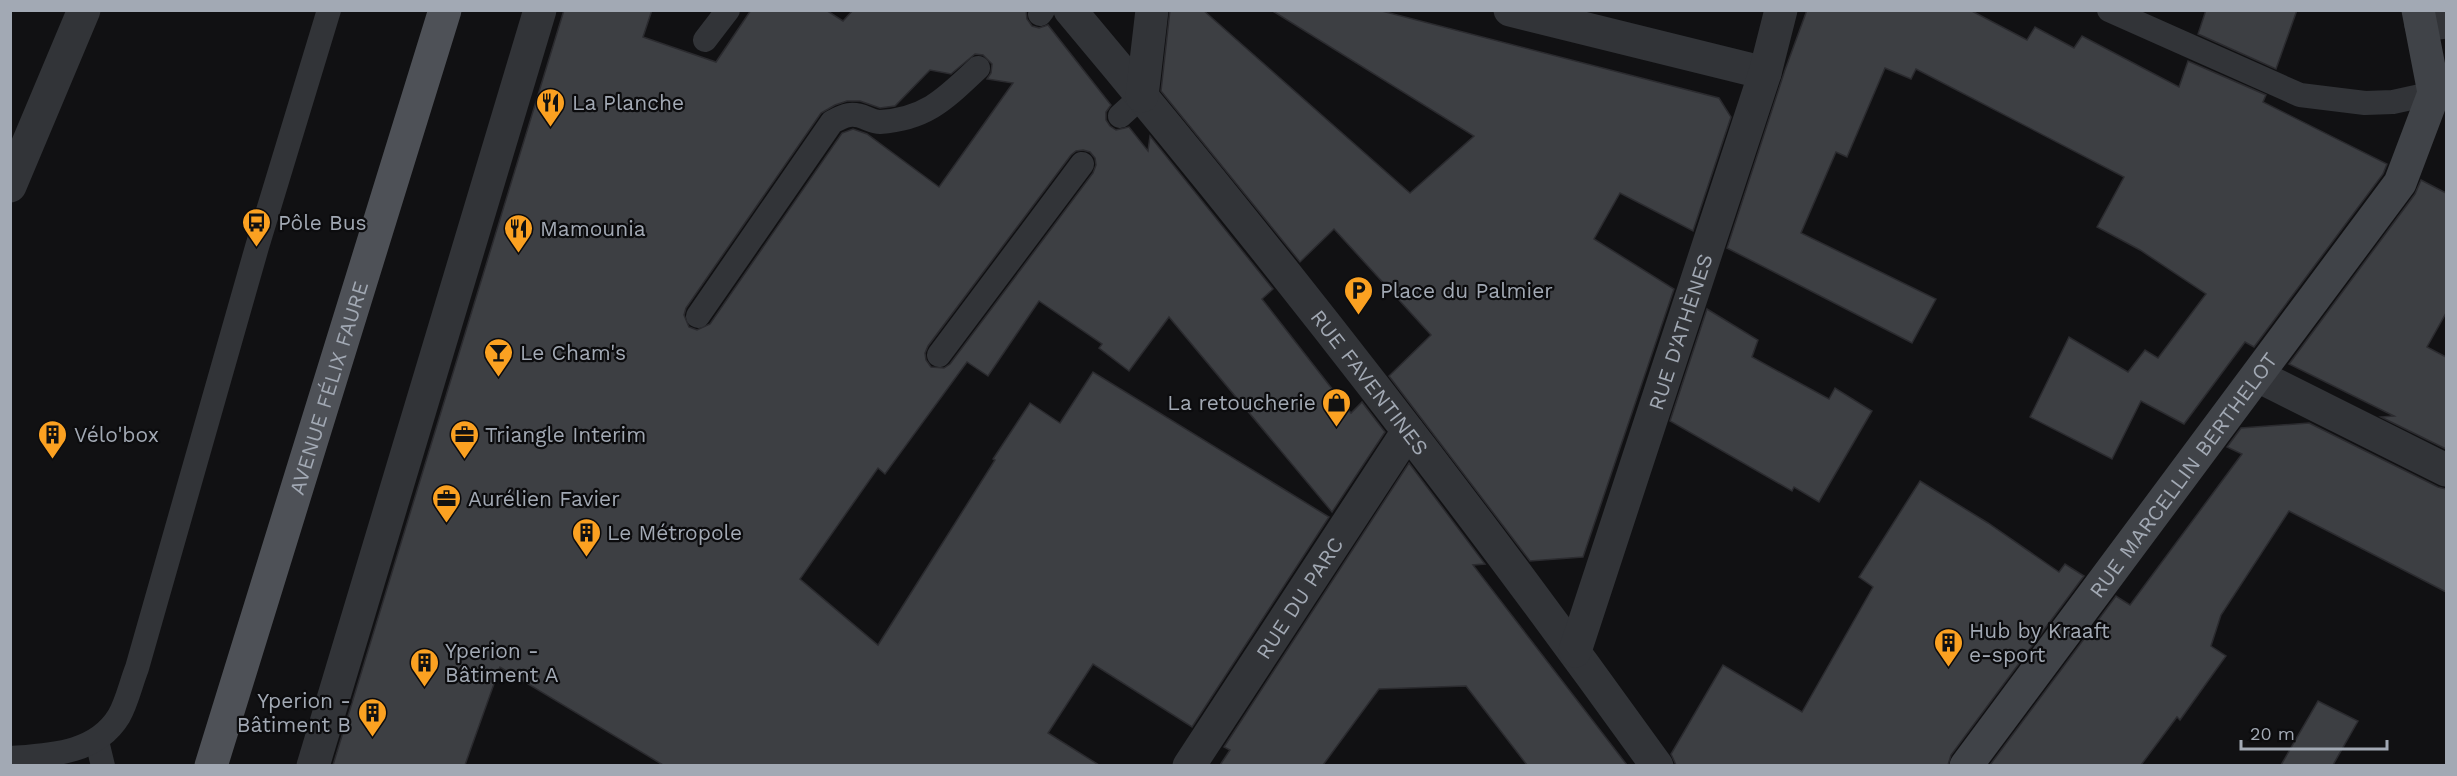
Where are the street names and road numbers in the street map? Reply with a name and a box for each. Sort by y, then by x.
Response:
street label: RUE D'ATHÈNES [1643,250,1717,413]
street label: AVENUE FÉLIX FAURE [283,278,373,497]
street label: RUE FAVENTINES [1306,304,1434,460]
street label: RUE MARCELLIN BERTHELOT [2083,347,2282,602]
street label: RUE DU PARC [1250,532,1348,663]

